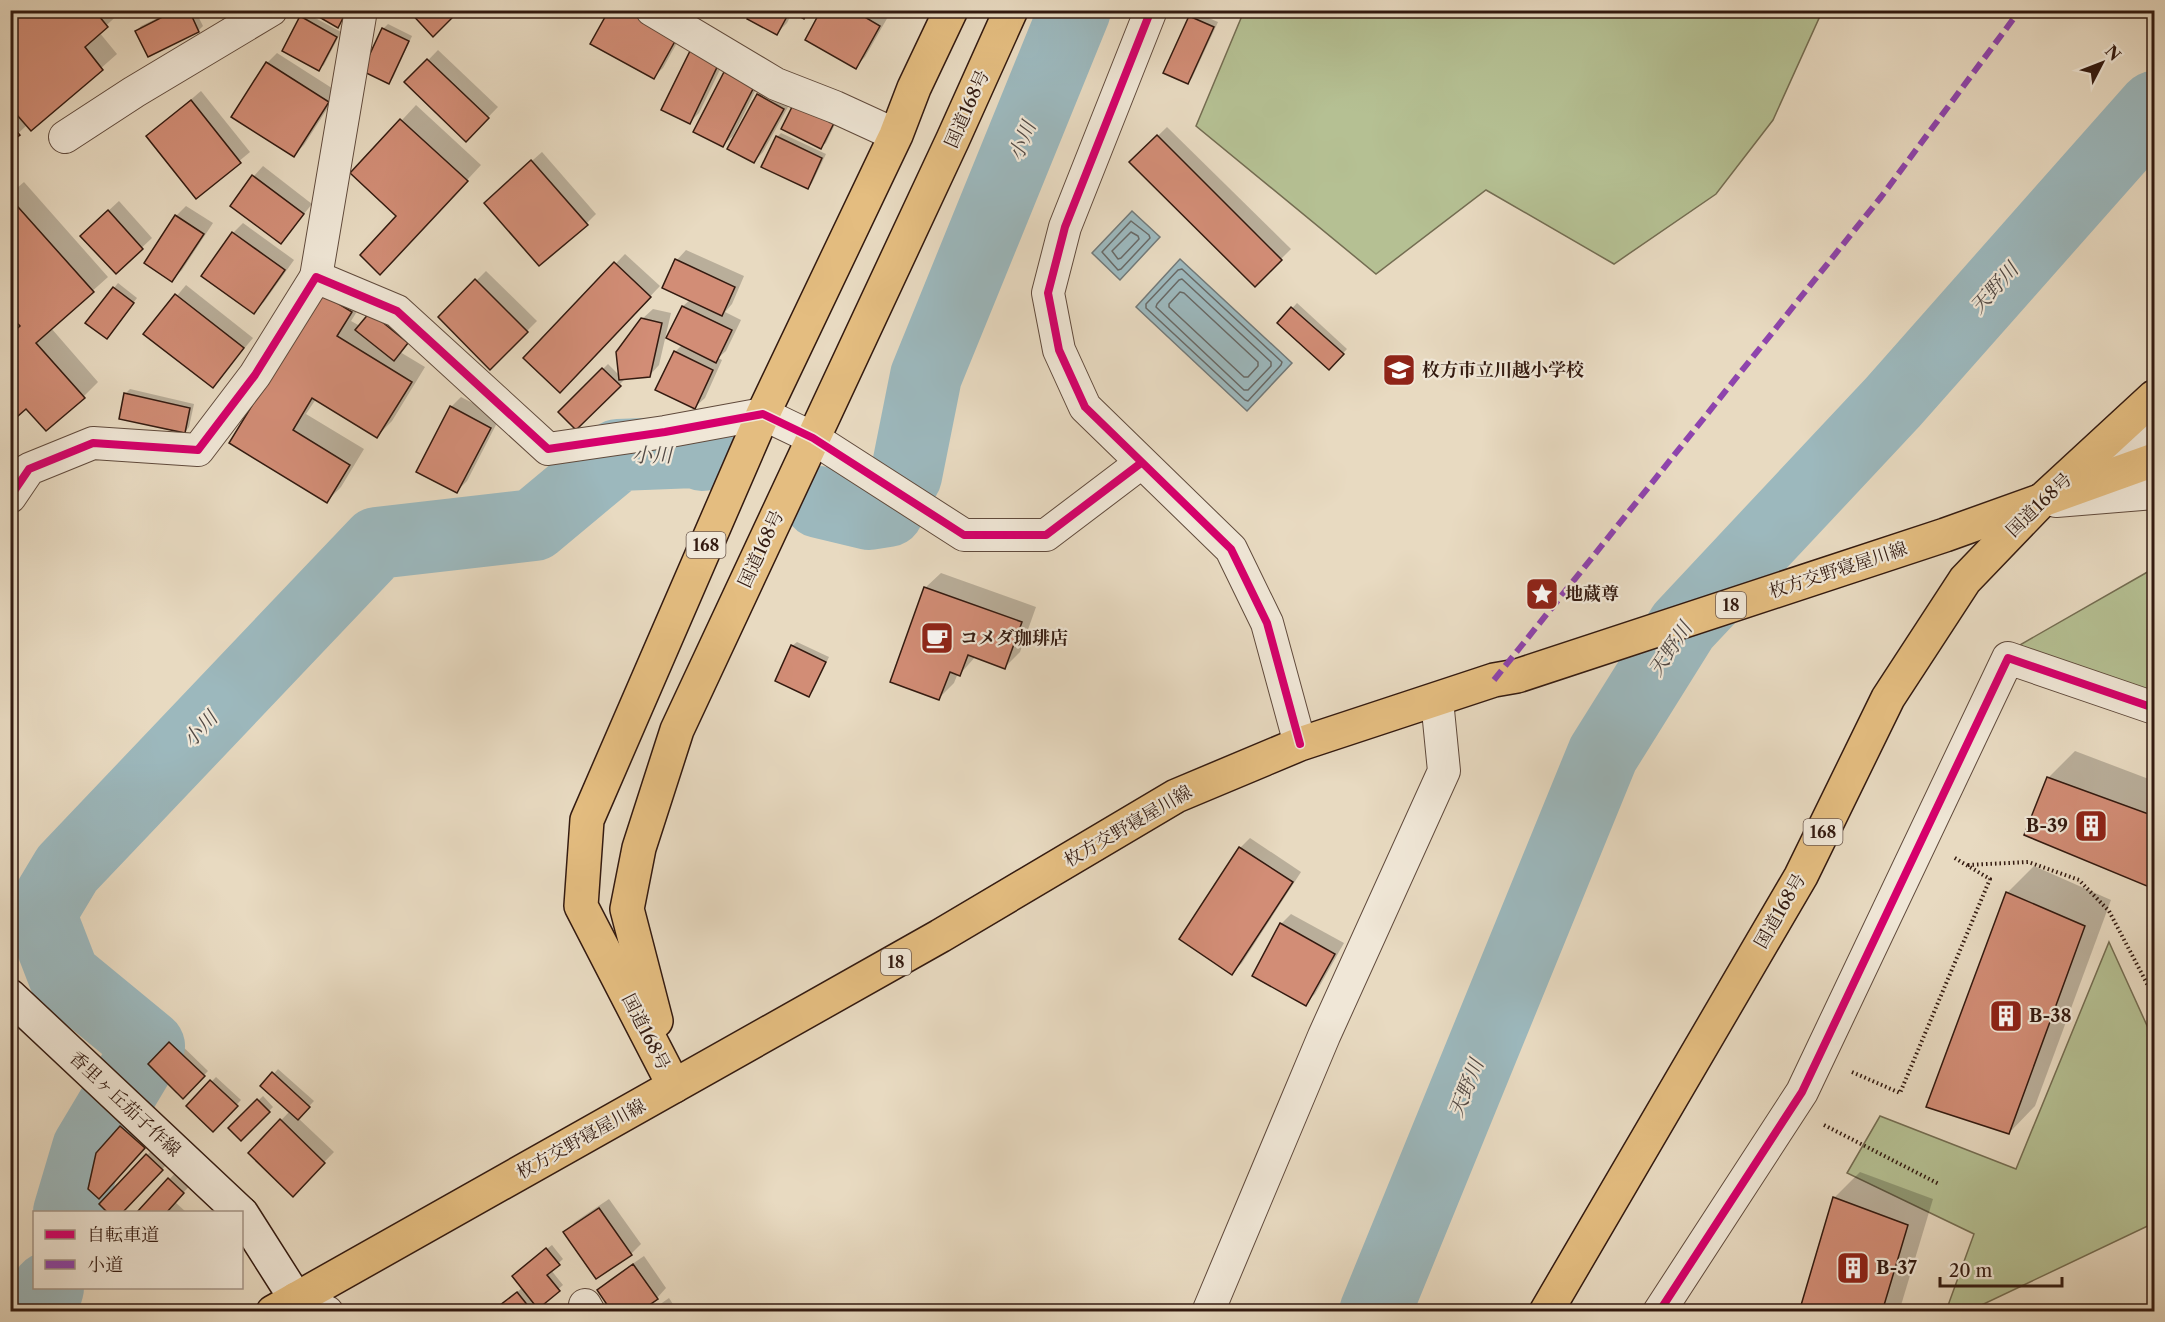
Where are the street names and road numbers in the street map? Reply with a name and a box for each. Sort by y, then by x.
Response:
street label: 国道168号 [940,67,994,151]
street label: 国道168号 [2002,468,2076,542]
street label: 国道168号 [734,507,788,591]
road number: 168 [686,532,726,558]
street label: 枚方交野寝屋川線 [1766,537,1910,603]
road number: 18 [1716,592,1746,618]
street label: 枚方交野寝屋川線 [1060,780,1196,872]
road number: 168 [1804,819,1842,845]
street label: 国道168号 [1750,870,1810,952]
road number: 18 [881,949,911,975]
street label: 国道168号 [617,990,675,1074]
street label: 香里ヶ丘茄子作線 [65,1047,185,1161]
street label: 枚方交野寝屋川線 [513,1094,649,1184]

